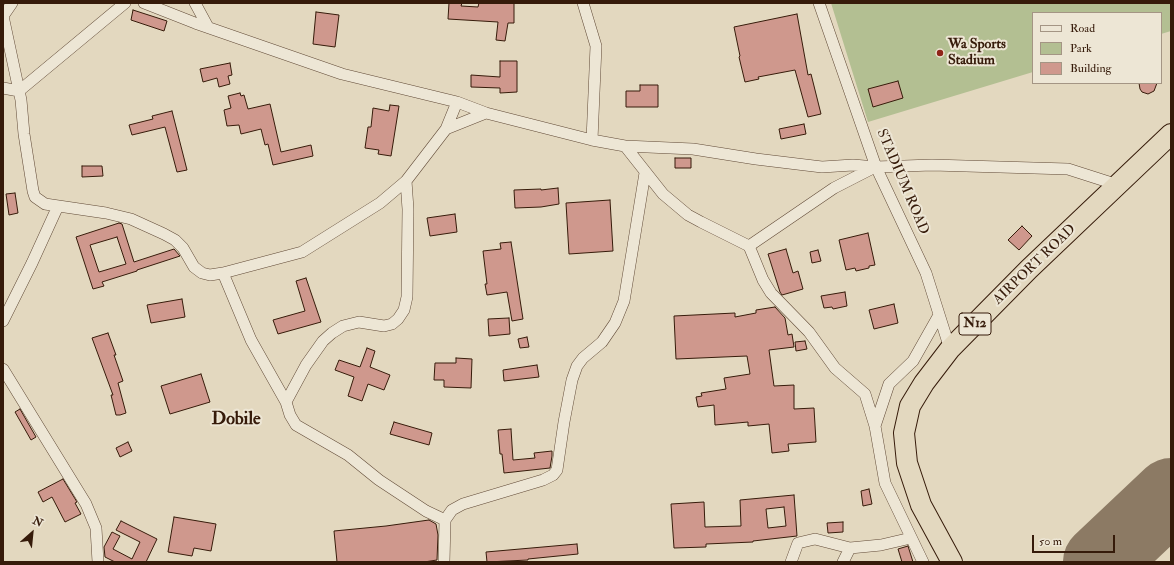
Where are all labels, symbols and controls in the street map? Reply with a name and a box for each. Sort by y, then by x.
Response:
legend [1032,12,1162,84]
text: Road [1070,21,1095,36]
place label: Wa Sports Stadium [948,37,1006,70]
text: Park [1070,41,1092,56]
marker: Wa Sports Stadium [935,48,945,58]
text: Building [1070,61,1111,76]
street label: STADIUM ROAD [872,127,932,237]
street label: AIRPORT ROAD [990,221,1080,309]
road number: N12 [959,313,991,335]
district label: Dobile [212,409,260,431]
north arrow [12,513,52,553]
text: N [30,514,45,530]
scale bar [1034,527,1117,553]
text: 50 m [1039,534,1062,549]

